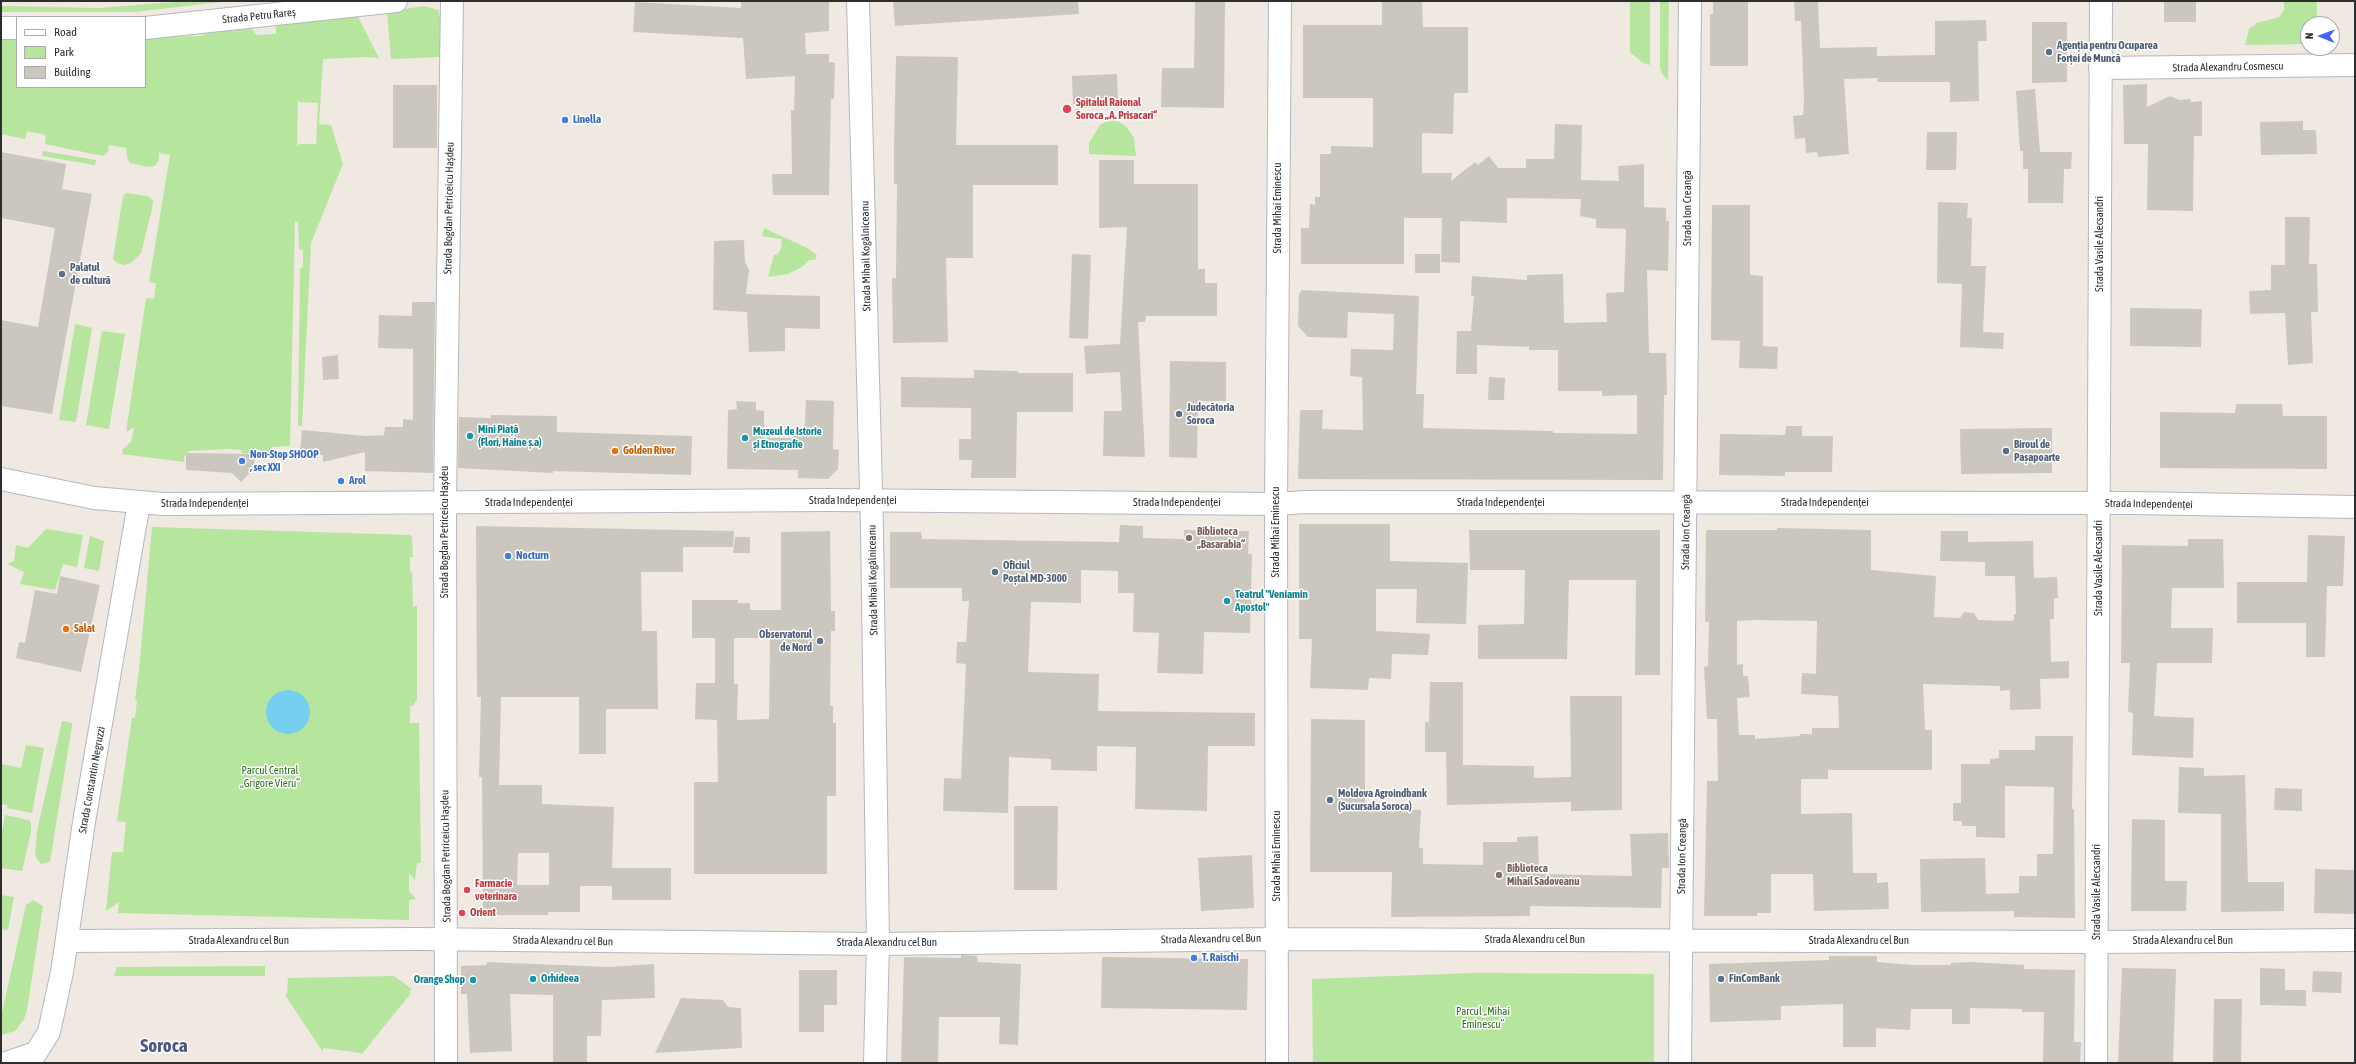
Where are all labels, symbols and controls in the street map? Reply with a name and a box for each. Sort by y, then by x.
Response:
street label: Strada Petru Rareș [222,6,296,26]
legend [16,16,146,88]
north arrow [2300,16,2340,56]
text: Road [54,25,77,39]
text: N [2303,32,2315,39]
place label: Agenția pentru Ocuparea Forței de Muncă [2057,39,2158,65]
text: Park [54,45,74,59]
marker: Agenția pentru Ocuparea Forței de Muncă [2044,47,2054,57]
street label: Strada Alexandru Cosmescu [2172,59,2284,75]
text: Building [54,65,91,79]
place label: Spitalul Raional Soroca „A. Prisacari“ [1076,96,1157,122]
marker: Spitalul Raional Soroca „A. Prisacari“ [1061,103,1073,115]
place label: Linella [573,113,601,127]
marker: Linella [560,115,570,125]
street label: Strada Bogdan Petriceicu Hașdeu [441,142,457,274]
street label: Strada Mihai Eminescu [1271,163,1285,253]
street label: Strada Ion Creangă [1681,170,1695,246]
street label: Strada Vasile Alecsandri [2093,196,2107,292]
street label: Strada Mihail Kogălniceanu [858,201,874,311]
place label: Palatul de cultură [70,261,111,287]
marker: Palatul de cultură [57,269,67,279]
place label: Judecătoria Soroca [1187,401,1234,427]
marker: Judecătoria Soroca [1174,409,1184,419]
place label: Mini Piață (Flori, Haine ș.a) [478,423,542,449]
place label: Muzeul de Istorie și Etnografie [753,425,822,451]
marker: Mini Piață (Flori, Haine ș.a) [465,431,475,441]
marker: Muzeul de Istorie și Etnografie [740,433,750,443]
place label: Biroul de Pașapoarte [2014,438,2060,464]
place label: Golden River [623,444,675,458]
marker: Golden River [610,446,620,456]
marker: Biroul de Pașapoarte [2001,446,2011,456]
place label: Non-Stop SHOOP , sec XXI [250,448,319,474]
marker: Non-Stop SHOOP , sec XXI [237,456,247,466]
street label: Strada Bogdan Petriceicu Hașdeu [438,466,452,598]
place label: Arol [349,474,366,488]
marker: Arol [336,476,346,486]
street label: Strada Mihai Eminescu [1269,487,1283,577]
street label: Strada Independenței [809,494,897,508]
street label: Strada Ion Creangă [1679,494,1693,570]
street label: Strada Independenței [485,496,573,510]
street label: Strada Independenței [1133,496,1221,510]
street label: Strada Independenței [1457,496,1545,510]
street label: Strada Independenței [1781,496,1869,510]
street label: Strada Independenței [161,497,249,511]
street label: Strada Independenței [2105,497,2193,511]
street label: Strada Vasile Alecsandri [2092,520,2106,616]
street label: Strada Mihail Kogălniceanu [865,525,881,635]
place label: Biblioteca „Basarabia“ [1197,525,1245,551]
marker: Biblioteca „Basarabia“ [1184,533,1194,543]
place label: Nocturn [516,549,549,563]
marker: Nocturn [503,551,513,561]
place label: Oficiul Poștal MD-3000 [1003,559,1067,585]
marker: Oficiul Poștal MD-3000 [990,567,1000,577]
place label: Teatrul "Veniamin Apostol" [1235,588,1308,614]
marker: Teatrul "Veniamin Apostol" [1222,596,1232,606]
place label: Salat [74,622,95,636]
marker: Salat [61,624,71,634]
place label: Observatorul de Nord [759,628,812,654]
marker: Observatorul de Nord [815,636,825,646]
street label: Strada Constantin Negruzzi [76,725,108,835]
park label: Parcul Central „Grigore Vieru” [240,764,300,790]
place label: Moldova Agroindbank (Sucursala Soroca) [1338,787,1427,813]
street label: Strada Bogdan Petriceicu Hașdeu [438,790,454,922]
marker: Moldova Agroindbank (Sucursala Soroca) [1325,795,1335,805]
street label: Strada Mihai Eminescu [1270,811,1284,901]
street label: Strada Ion Creangă [1675,818,1689,894]
street label: Strada Vasile Alecsandri [2090,844,2104,940]
place label: Biblioteca Mihail Sadoveanu [1507,862,1579,888]
marker: Biblioteca Mihail Sadoveanu [1494,870,1504,880]
place label: Farmacie veterinara [475,877,517,903]
marker: Farmacie veterinara [462,885,472,895]
place label: Orient [470,906,496,920]
marker: Orient [457,908,467,918]
street label: Strada Alexandru cel Bun [1161,932,1261,946]
street label: Strada Alexandru cel Bun [1485,933,1585,947]
street label: Strada Alexandru cel Bun [189,934,289,948]
street label: Strada Alexandru cel Bun [513,934,613,948]
street label: Strada Alexandru cel Bun [1809,934,1909,948]
street label: Strada Alexandru cel Bun [2133,934,2233,948]
street label: Strada Alexandru cel Bun [837,936,937,950]
place label: T. Raischi [1202,951,1239,965]
marker: T. Raischi [1189,953,1199,963]
place label: Orhideea [541,972,579,986]
place label: FinComBank [1729,972,1780,986]
place label: Orange Shop [414,973,465,987]
marker: Orhideea [528,974,538,984]
marker: FinComBank [1716,974,1726,984]
marker: Orange Shop [468,975,478,985]
park label: Parcul „Mihai Eminescu” [1456,1005,1510,1031]
district label: Soroca [140,1035,188,1057]

